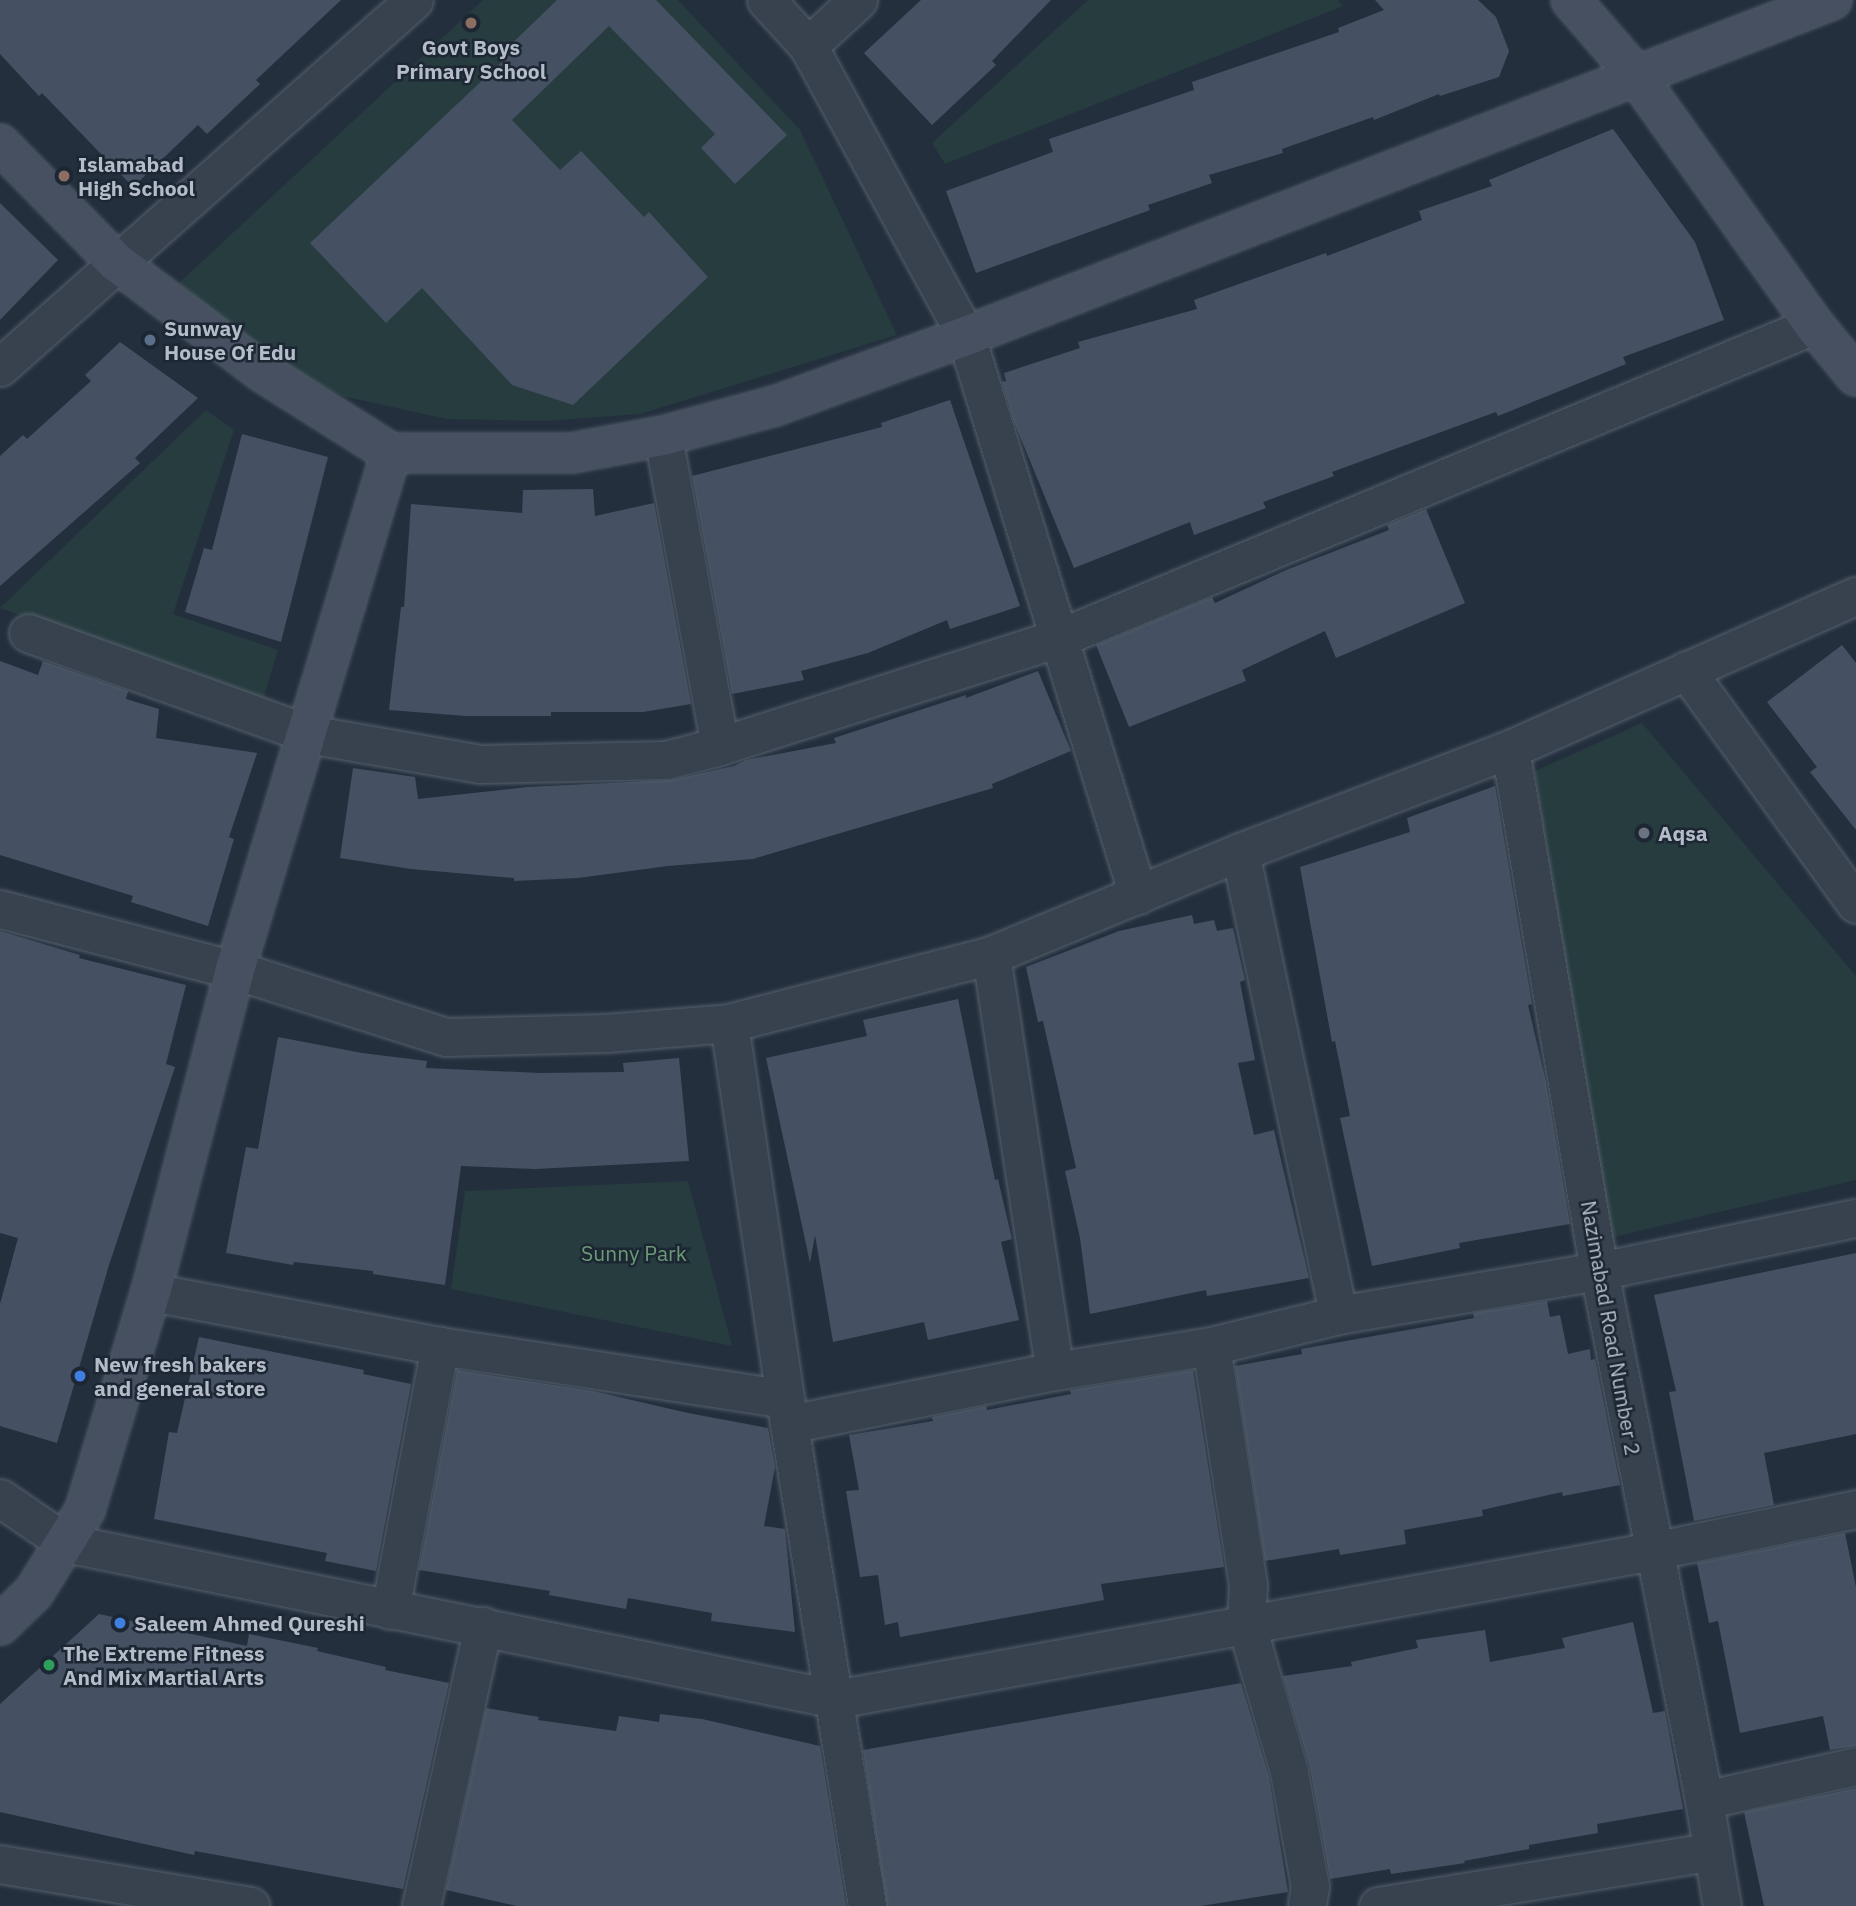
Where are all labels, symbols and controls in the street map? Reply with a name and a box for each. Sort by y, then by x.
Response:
marker: Govt Boys Primary School [463,15,479,31]
place label: Govt Boys Primary School [396,34,546,84]
place label: Islamabad High School [78,151,195,201]
marker: Islamabad High School [56,168,72,184]
place label: Sunway House Of Edu [164,315,296,365]
marker: Sunway House Of Edu [142,332,158,348]
place label: Aqsa [1658,820,1708,846]
marker: Aqsa [1636,825,1652,841]
street label: Nazimabad Road Number 2 [1576,1199,1646,1457]
park label: Sunny Park [581,1240,687,1266]
place label: New fresh bakers and general store [94,1351,266,1401]
marker: New fresh bakers and general store [72,1368,88,1384]
place label: Saleem Ahmed Qureshi [134,1610,365,1636]
marker: Saleem Ahmed Qureshi [112,1615,128,1631]
place label: The Extreme Fitness And Mix Martial Arts [63,1640,264,1690]
marker: The Extreme Fitness And Mix Martial Arts [41,1657,57,1673]

